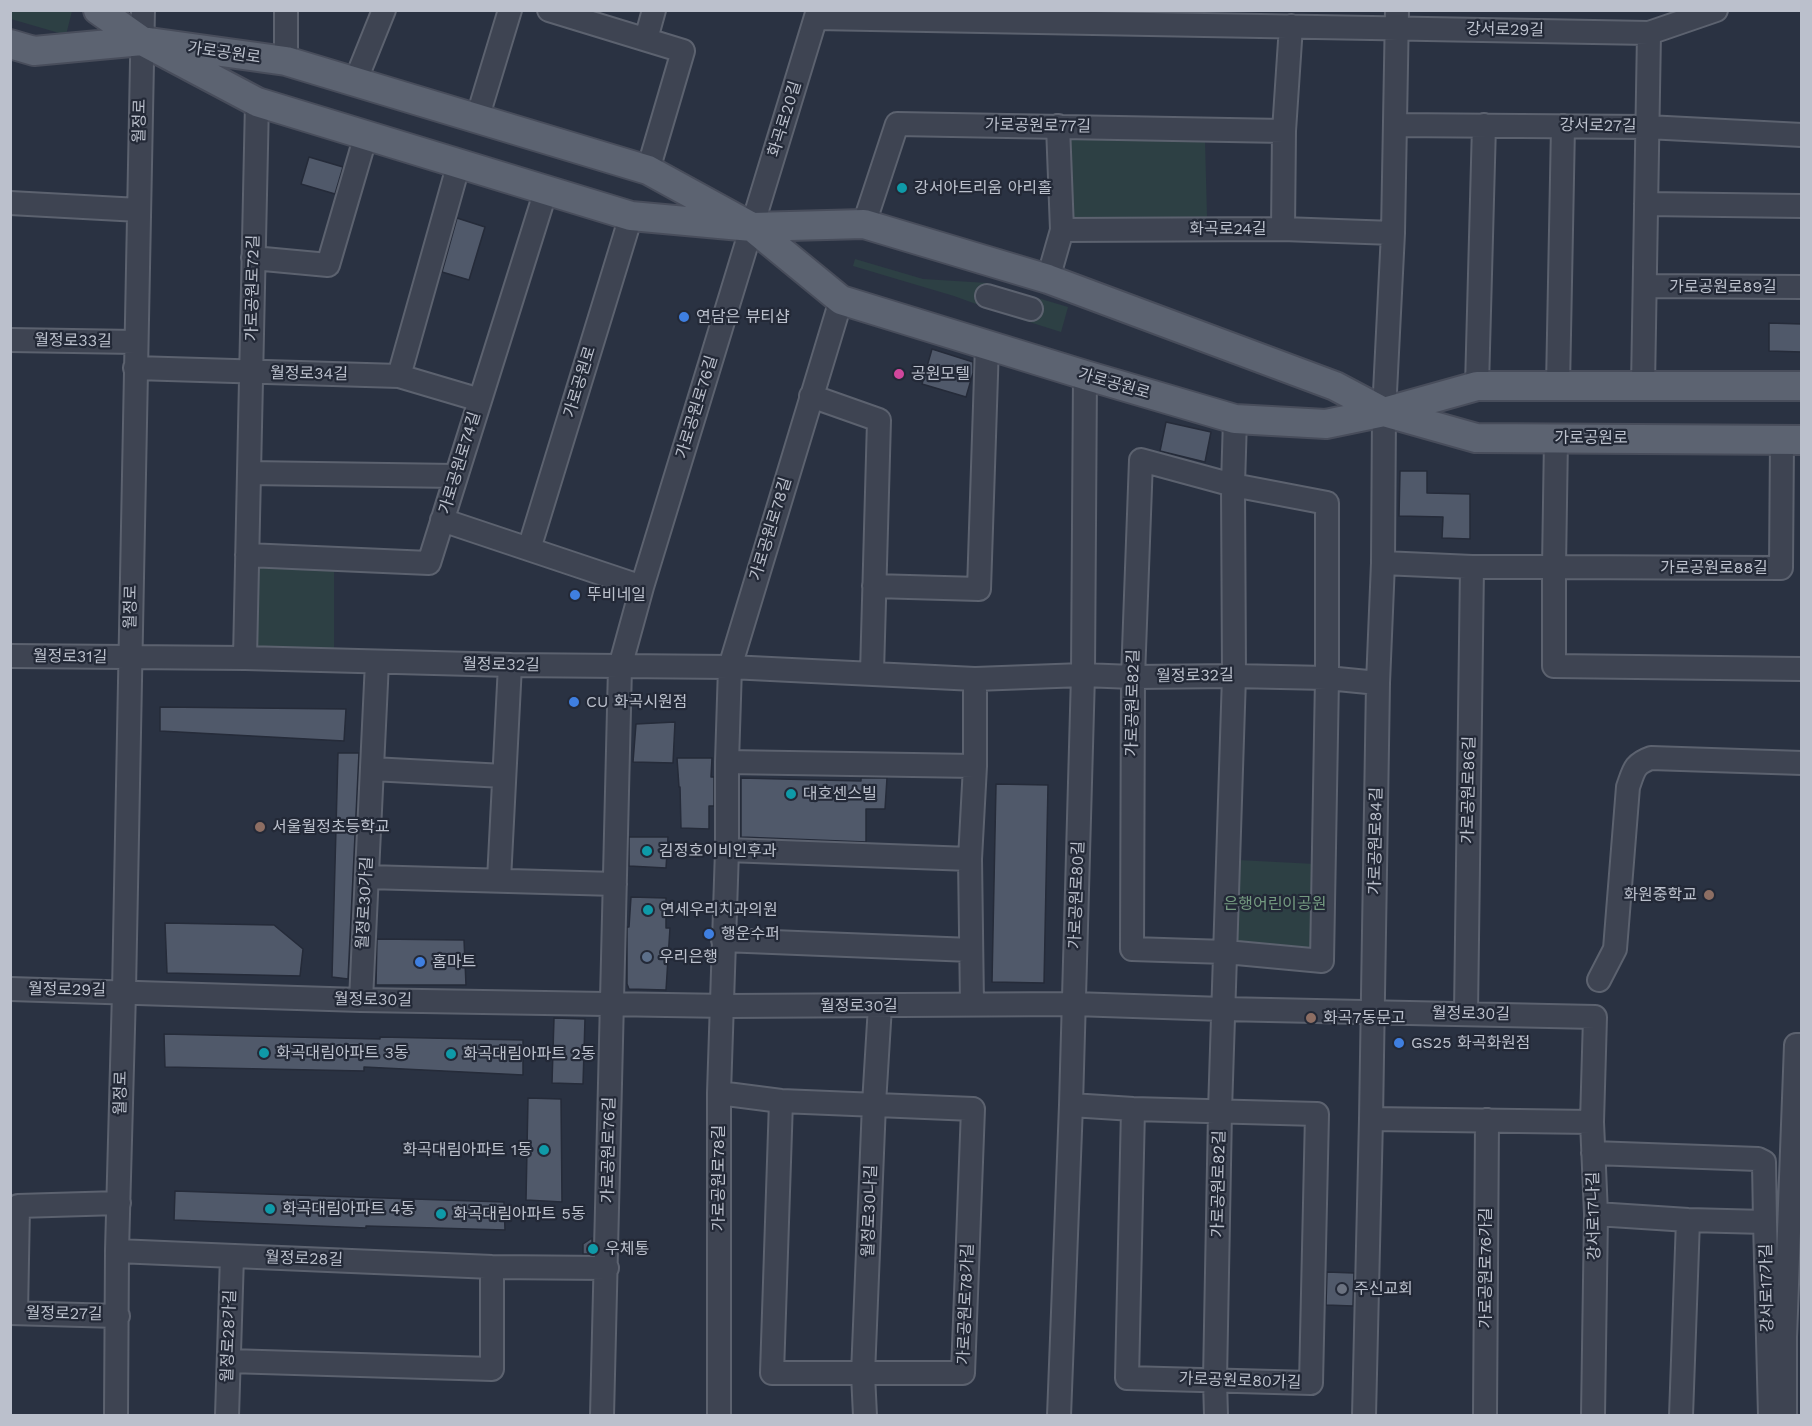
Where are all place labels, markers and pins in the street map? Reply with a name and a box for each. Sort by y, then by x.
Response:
place label: 강서아트리움 아리홀 [914,178,1052,198]
marker: 강서아트리움 아리홀 [895,181,909,195]
place label: 연담은 뷰티샵 [696,307,790,327]
marker: 연담은 뷰티샵 [677,310,691,324]
place label: 공원모텔 [911,364,970,384]
marker: 공원모텔 [892,367,906,381]
place label: 뚜비네일 [587,585,646,605]
marker: 뚜비네일 [568,588,582,602]
place label: CU 화곡시원점 [586,692,687,712]
marker: CU 화곡시원점 [567,695,581,709]
place label: 대호센스빌 [803,784,877,804]
marker: 대호센스빌 [784,787,798,801]
place label: 서울월정초등학교 [272,817,390,837]
marker: 서울월정초등학교 [253,820,267,834]
place label: 김정호이비인후과 [659,841,777,861]
marker: 김정호이비인후과 [640,844,654,858]
place label: 화원중학교 [1623,885,1697,905]
marker: 화원중학교 [1702,888,1716,902]
place label: 연세우리치과의원 [660,900,778,920]
marker: 연세우리치과의원 [641,903,655,917]
place label: 행운수퍼 [721,924,780,944]
marker: 행운수퍼 [702,927,716,941]
place label: 우리은행 [659,947,718,967]
marker: 우리은행 [640,950,654,964]
place label: 홈마트 [432,952,476,972]
marker: 홈마트 [413,955,427,969]
place label: 화곡7동문고 [1323,1008,1406,1028]
marker: 화곡7동문고 [1304,1011,1318,1025]
place label: GS25 화곡화원점 [1411,1033,1531,1053]
marker: GS25 화곡화원점 [1392,1036,1406,1050]
place label: 화곡대림아파트 3동 [276,1043,409,1063]
place label: 화곡대림아파트 2동 [463,1044,596,1064]
marker: 화곡대림아파트 3동 [257,1046,271,1060]
marker: 화곡대림아파트 2동 [444,1047,458,1061]
place label: 화곡대림아파트 1동 [403,1140,532,1160]
marker: 화곡대림아파트 1동 [537,1143,551,1157]
place label: 화곡대림아파트 4동 [282,1199,415,1219]
marker: 화곡대림아파트 4동 [263,1202,277,1216]
place label: 화곡대림아파트 5동 [453,1204,586,1224]
marker: 화곡대림아파트 5동 [434,1207,448,1221]
place label: 우체통 [605,1239,649,1259]
marker: 우체통 [586,1242,600,1256]
place label: 주신교회 [1354,1279,1413,1299]
marker: 주신교회 [1335,1282,1349,1296]

